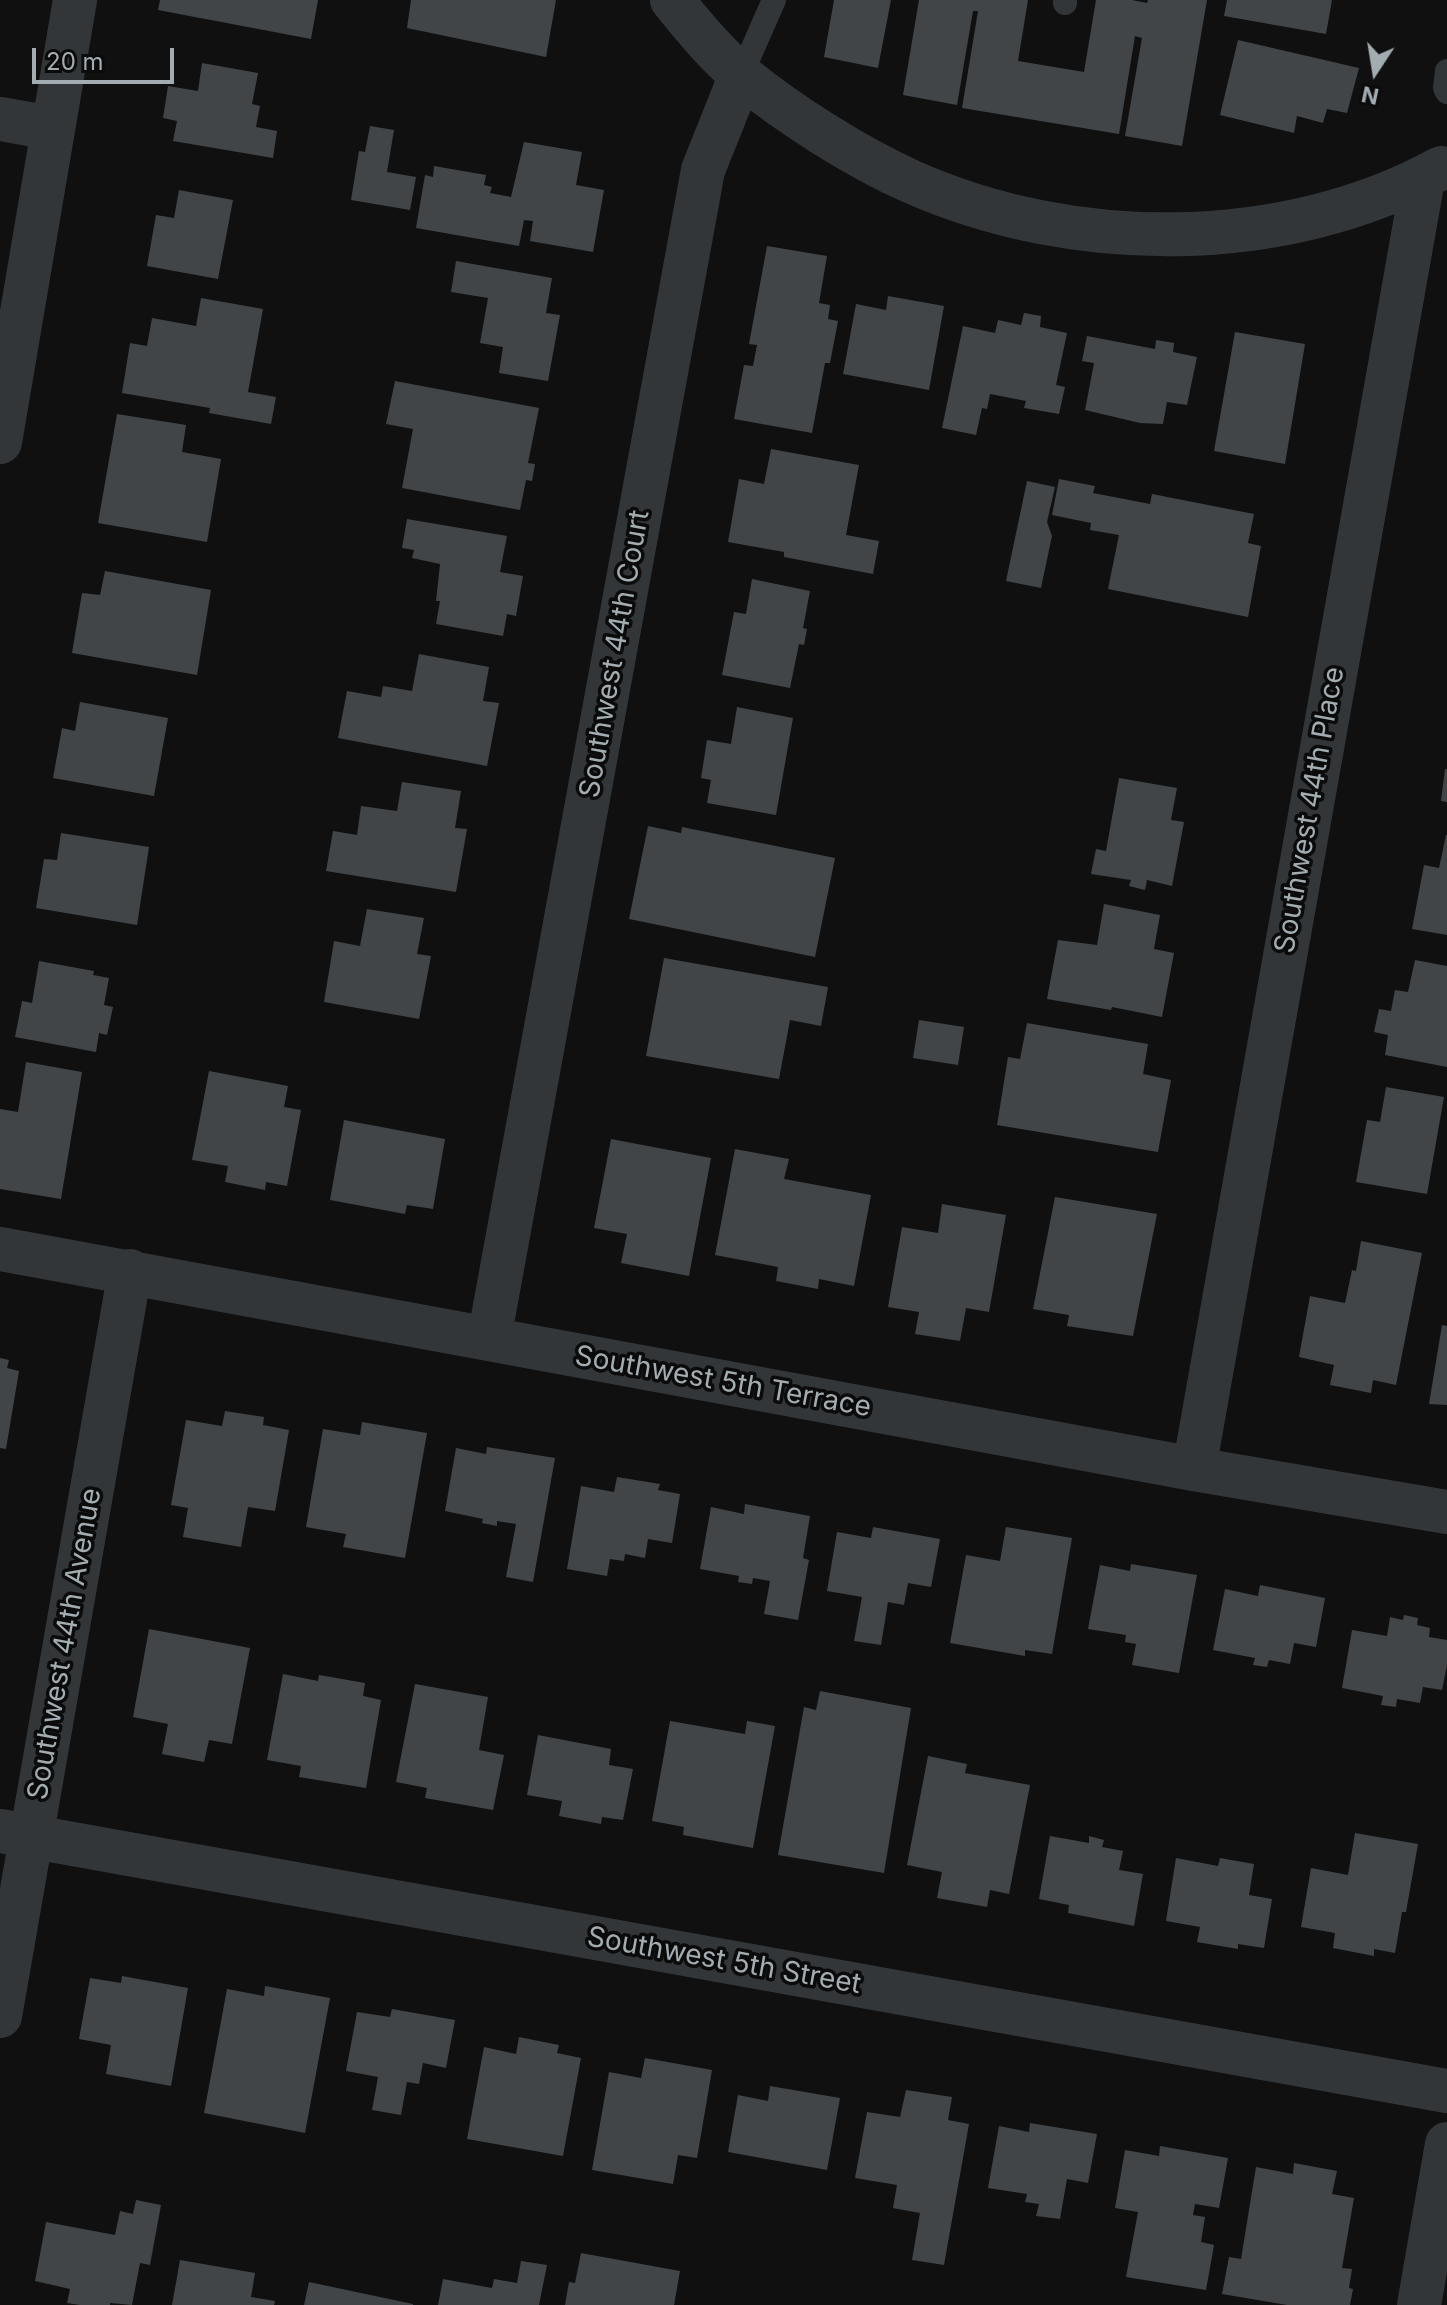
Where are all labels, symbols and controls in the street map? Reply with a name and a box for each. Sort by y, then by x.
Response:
scale bar [36,32,178,82]
north arrow [1335,32,1415,112]
text: 20 m [46,47,104,76]
text: N [1359,81,1381,110]
street label: Southwest 44th Court [573,508,657,800]
street label: Southwest 44th Place [1268,664,1352,956]
street label: Southwest 5th Terrace [572,1339,874,1425]
street label: Southwest 44th Avenue [21,1486,109,1802]
street label: Southwest 5th Street [585,1920,863,2002]

